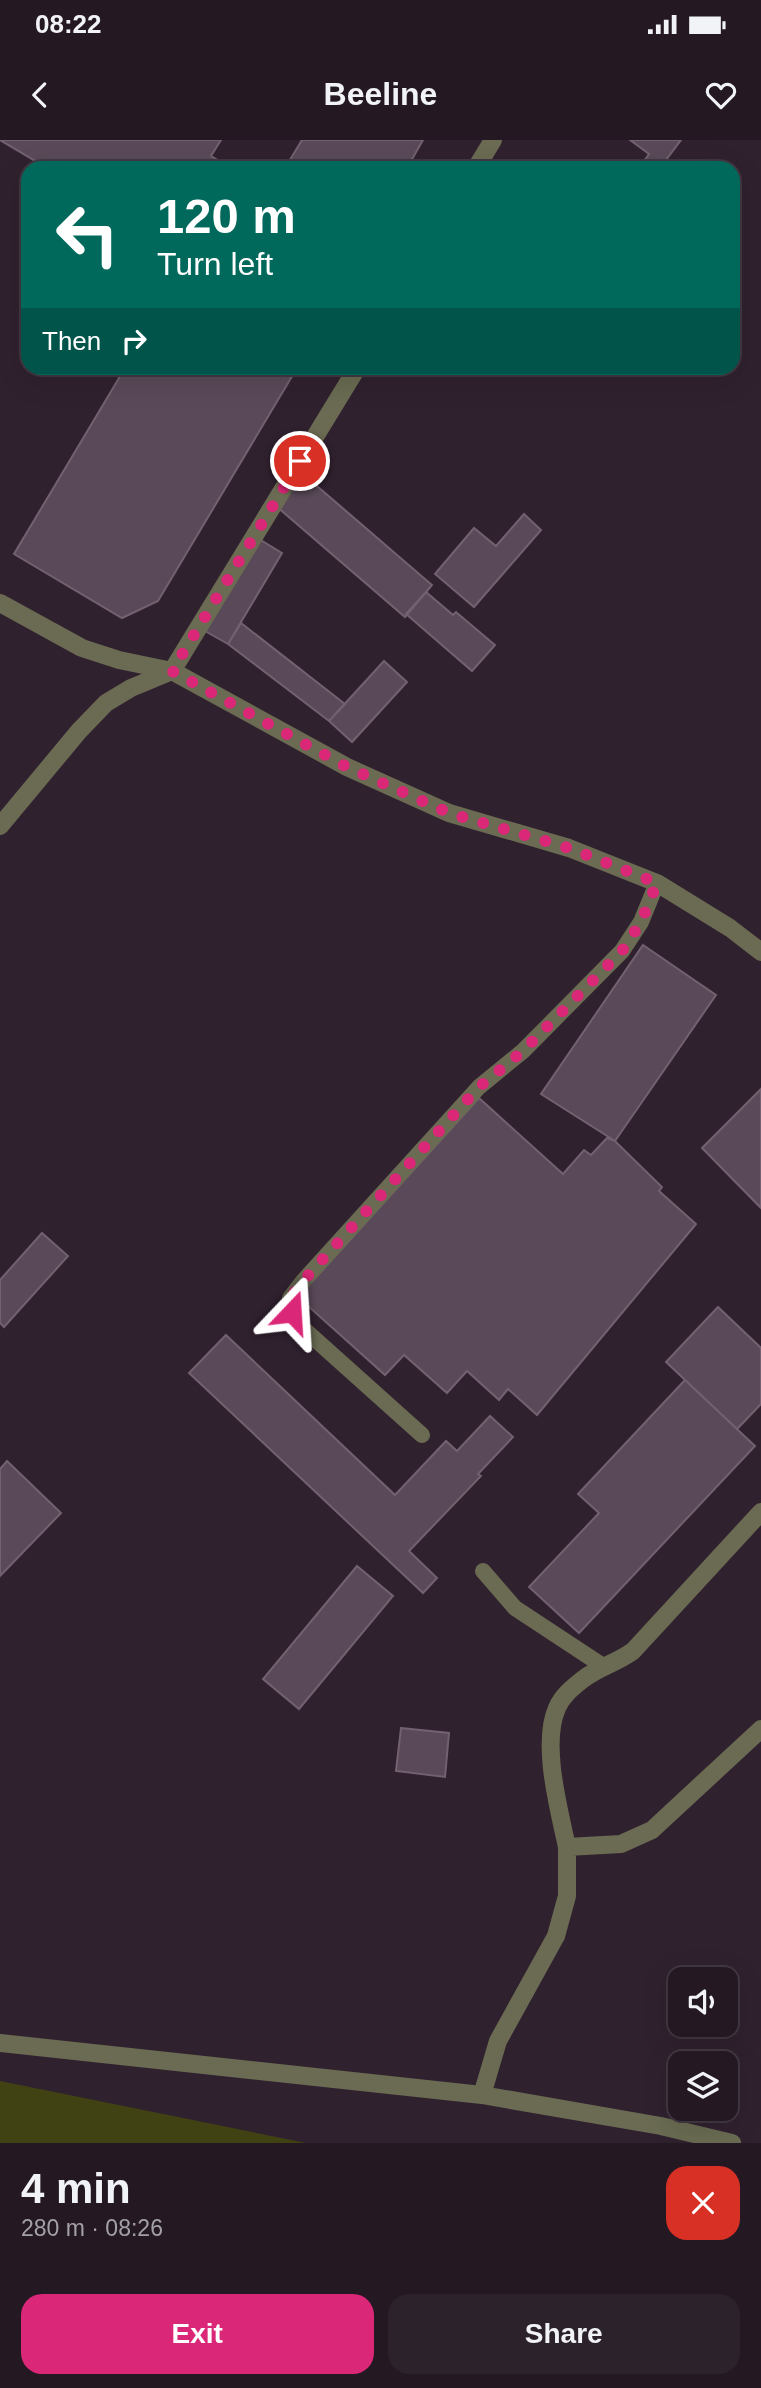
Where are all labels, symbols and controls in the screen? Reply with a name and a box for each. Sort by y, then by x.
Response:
text: 08:22 [35,9,102,39]
icon: back [21,76,59,114]
text: Beeline [324,76,437,112]
icon: heart [702,76,740,114]
icon: left [42,189,133,280]
text: 120 m [157,189,296,243]
text: Turn left [157,246,273,282]
icon: right [115,322,153,360]
text: Then [42,326,101,356]
pin [270,431,330,491]
icon: arrive [281,442,319,480]
position arrow [255,1275,329,1349]
map controls [668,1967,738,2121]
button: sound [668,1967,738,2037]
button: layers [668,2051,738,2121]
text: 4 min [21,2165,131,2212]
button: close [666,2166,740,2240]
text: 280 m · 08:26 [21,2215,163,2241]
button: Exit [21,2294,374,2374]
button: Share [388,2294,740,2374]

